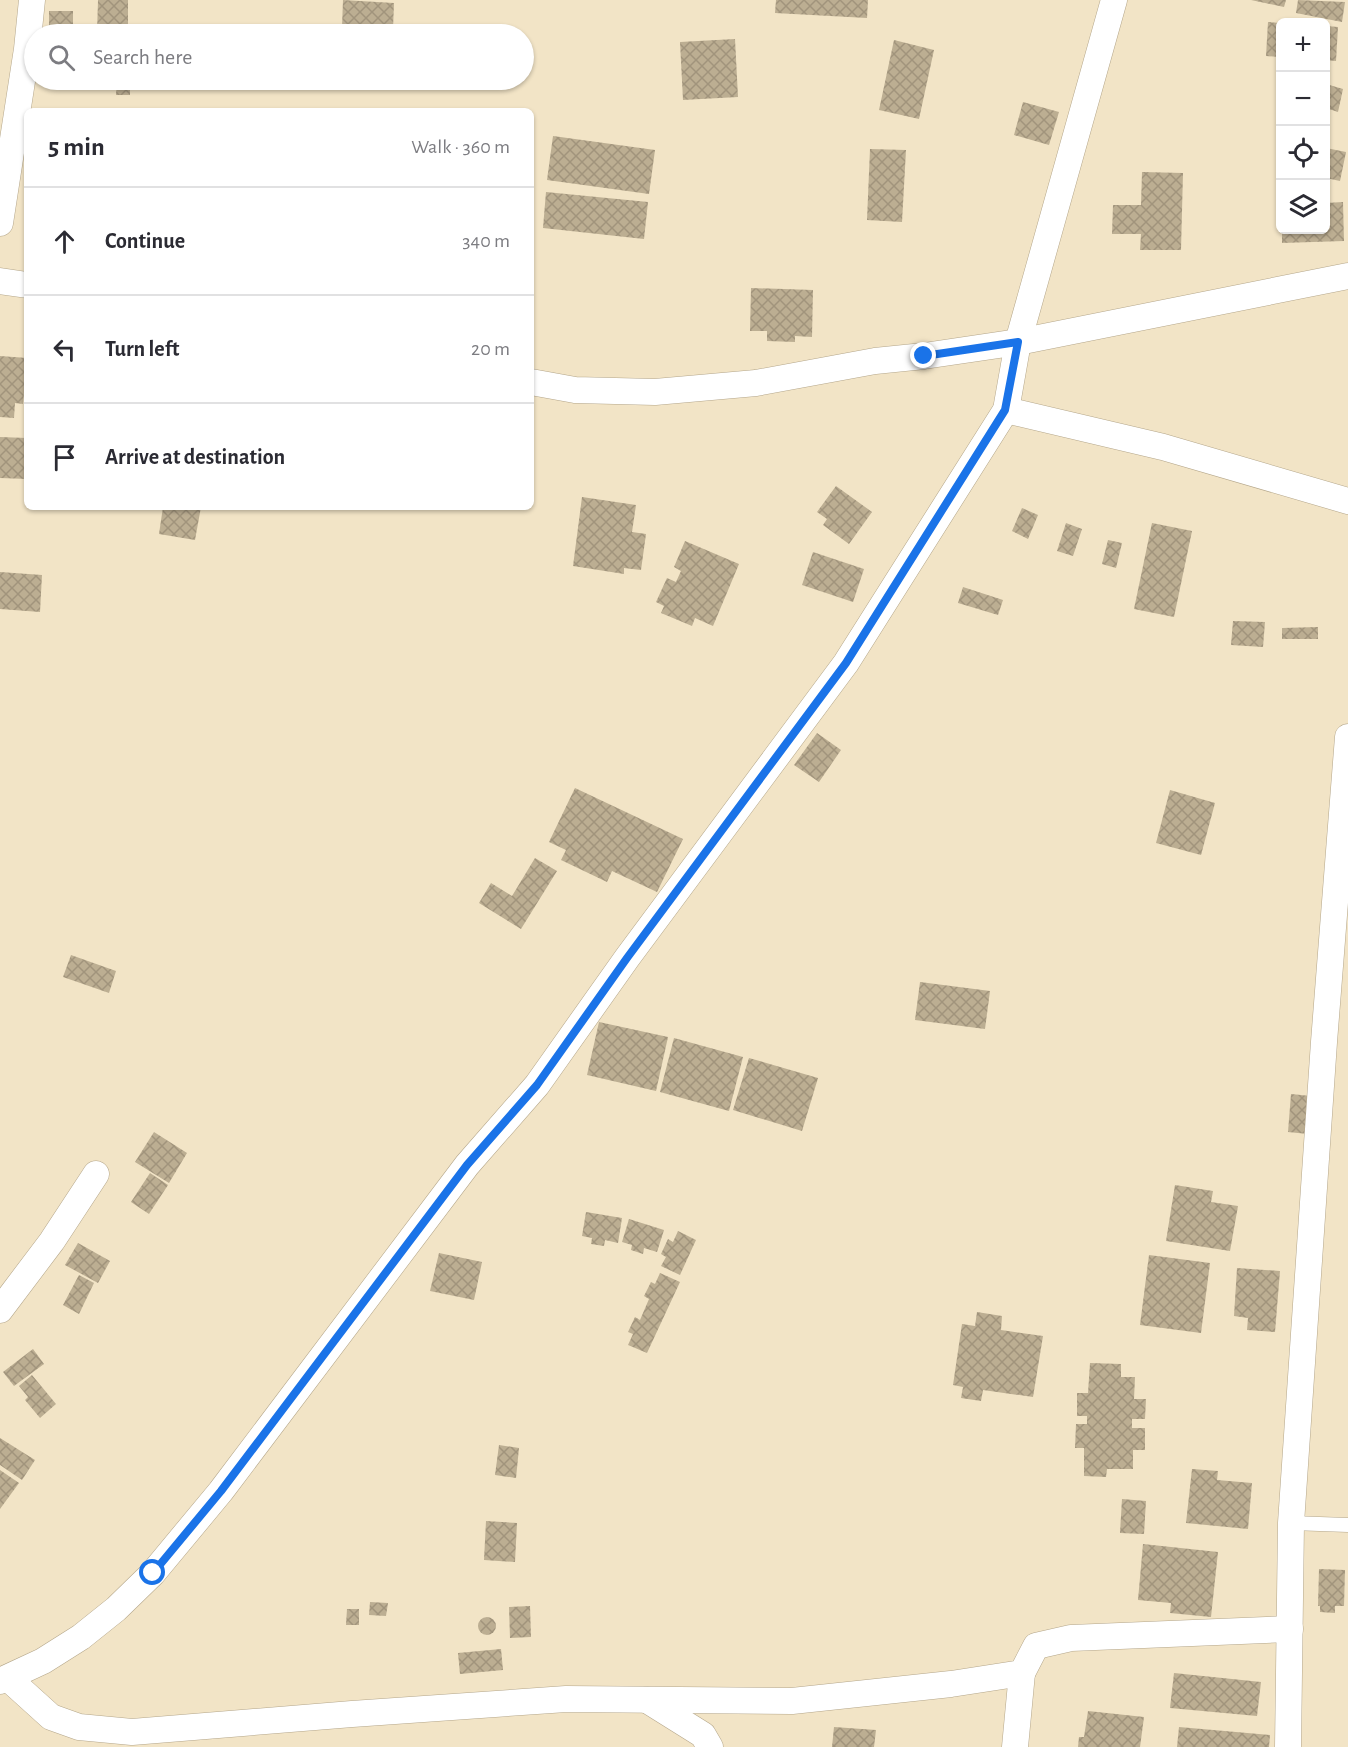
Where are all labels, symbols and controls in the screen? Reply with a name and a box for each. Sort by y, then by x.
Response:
map controls [1276,18,1330,234]
button: + [1276,18,1330,72]
search box [24,24,534,90]
icon: search [45,41,78,74]
text: Search here [93,46,192,68]
button: − [1276,72,1330,126]
button: locate [1276,126,1330,180]
text: 5 min [48,134,105,160]
text: Walk · 360 m [411,137,510,157]
button: layers [1276,180,1330,234]
icon: ahead [48,225,81,258]
text: Continue [105,230,185,252]
text: 340 m [462,231,510,251]
icon: left [48,333,81,366]
text: Turn left [105,338,179,360]
text: 20 m [471,339,510,359]
route end [910,342,936,368]
icon: arrive [48,441,81,474]
text: Arrive at destination [105,446,285,468]
route start [139,1559,165,1585]

